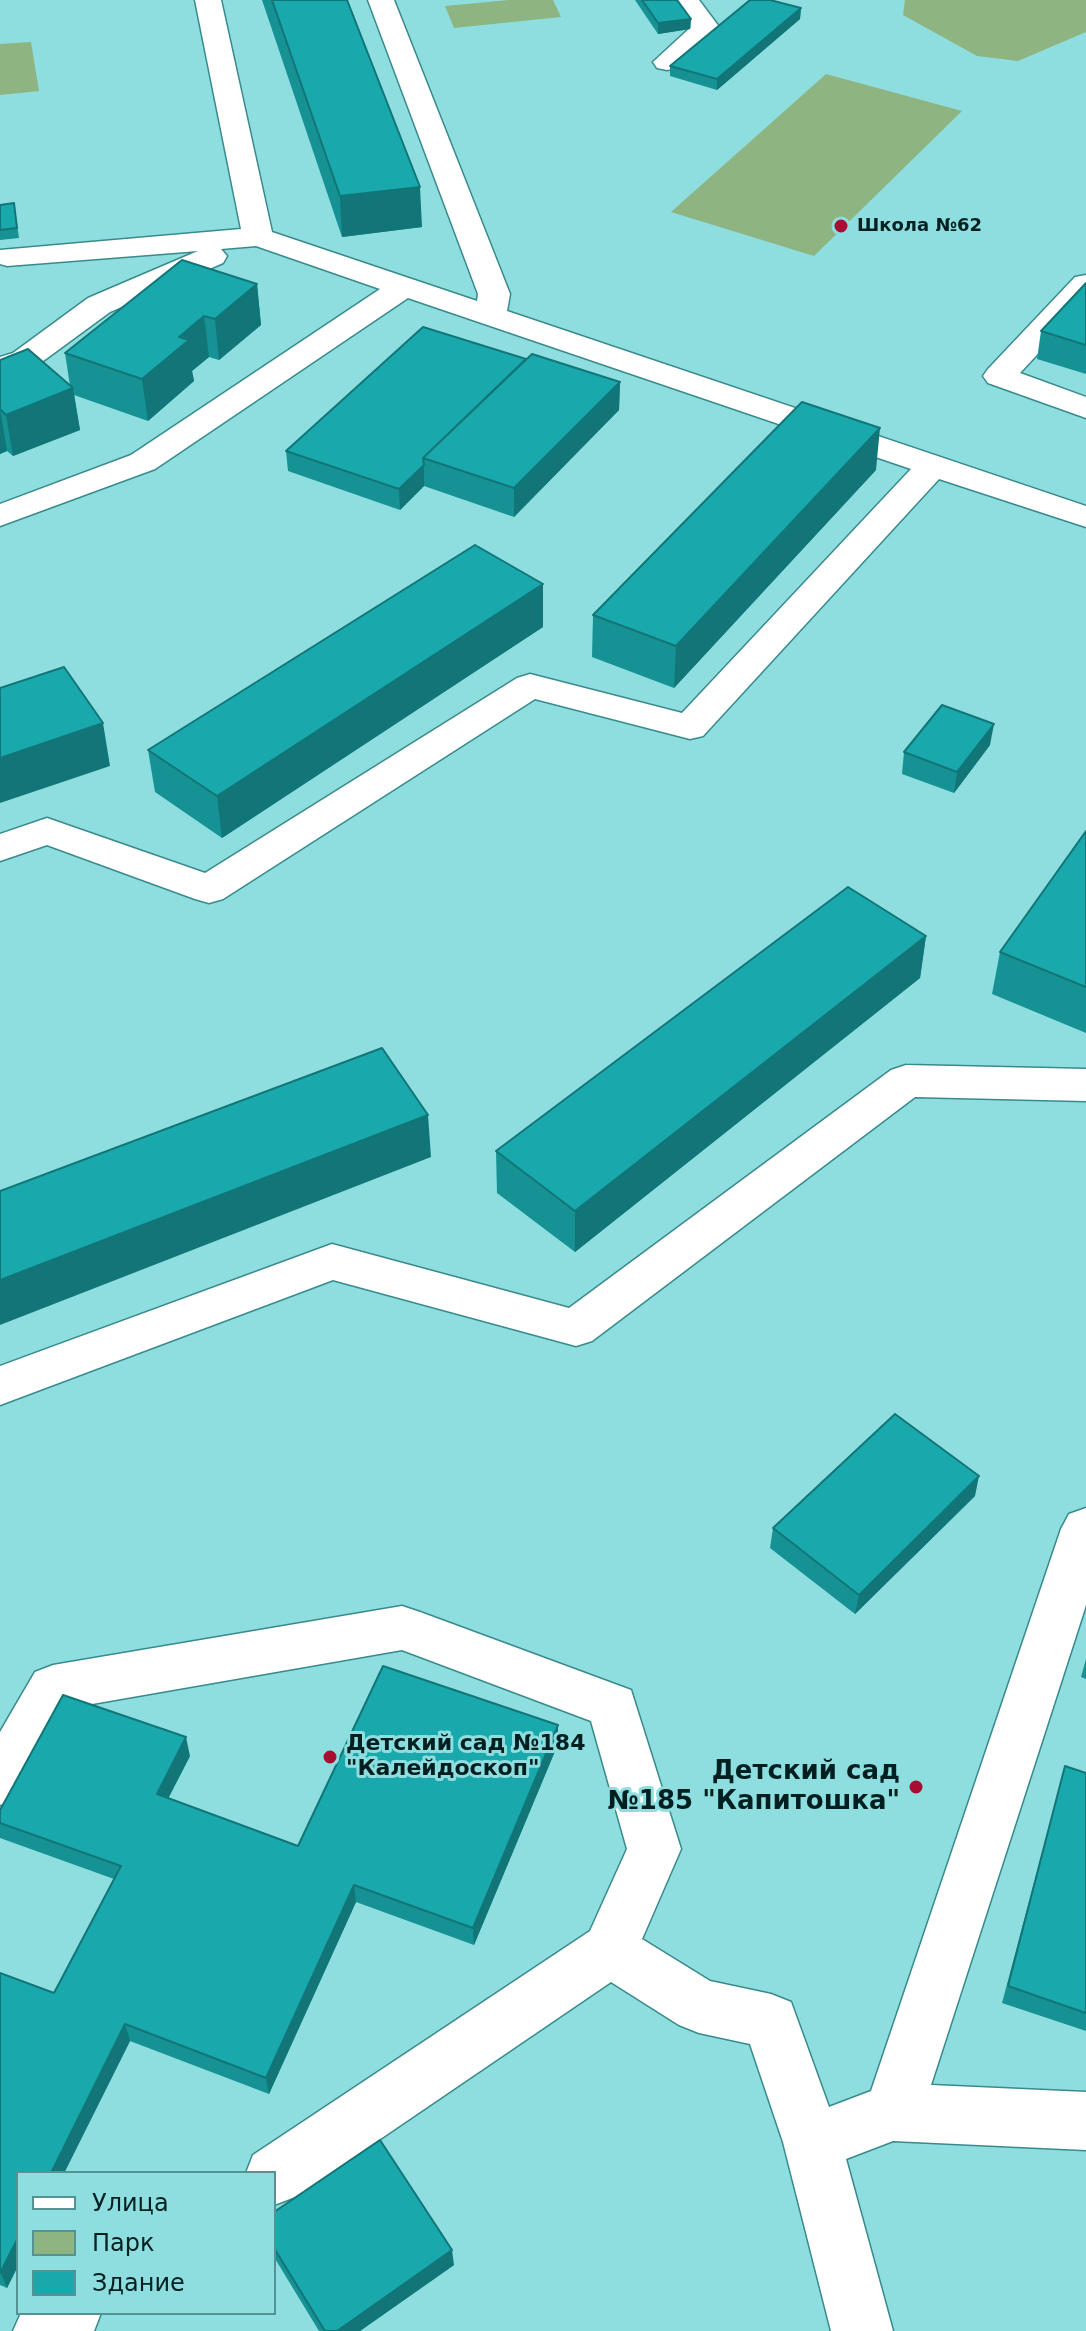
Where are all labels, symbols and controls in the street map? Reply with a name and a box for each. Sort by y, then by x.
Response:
place label: Школа №62 [857,215,982,237]
marker: Школа №62 [832,217,850,235]
place label: Детский сад №184 "Калейдоскоп" [346,1731,585,1782]
marker: Детский сад №184 "Калейдоскоп" [321,1748,339,1766]
place label: Детский сад №185 "Капитошка" [608,1756,900,1818]
marker: Детский сад №185 "Капитошка" [907,1778,925,1796]
legend [16,2171,276,2315]
text: Улица [92,2189,169,2217]
text: Парк [92,2229,154,2257]
text: Здание [92,2269,185,2297]

